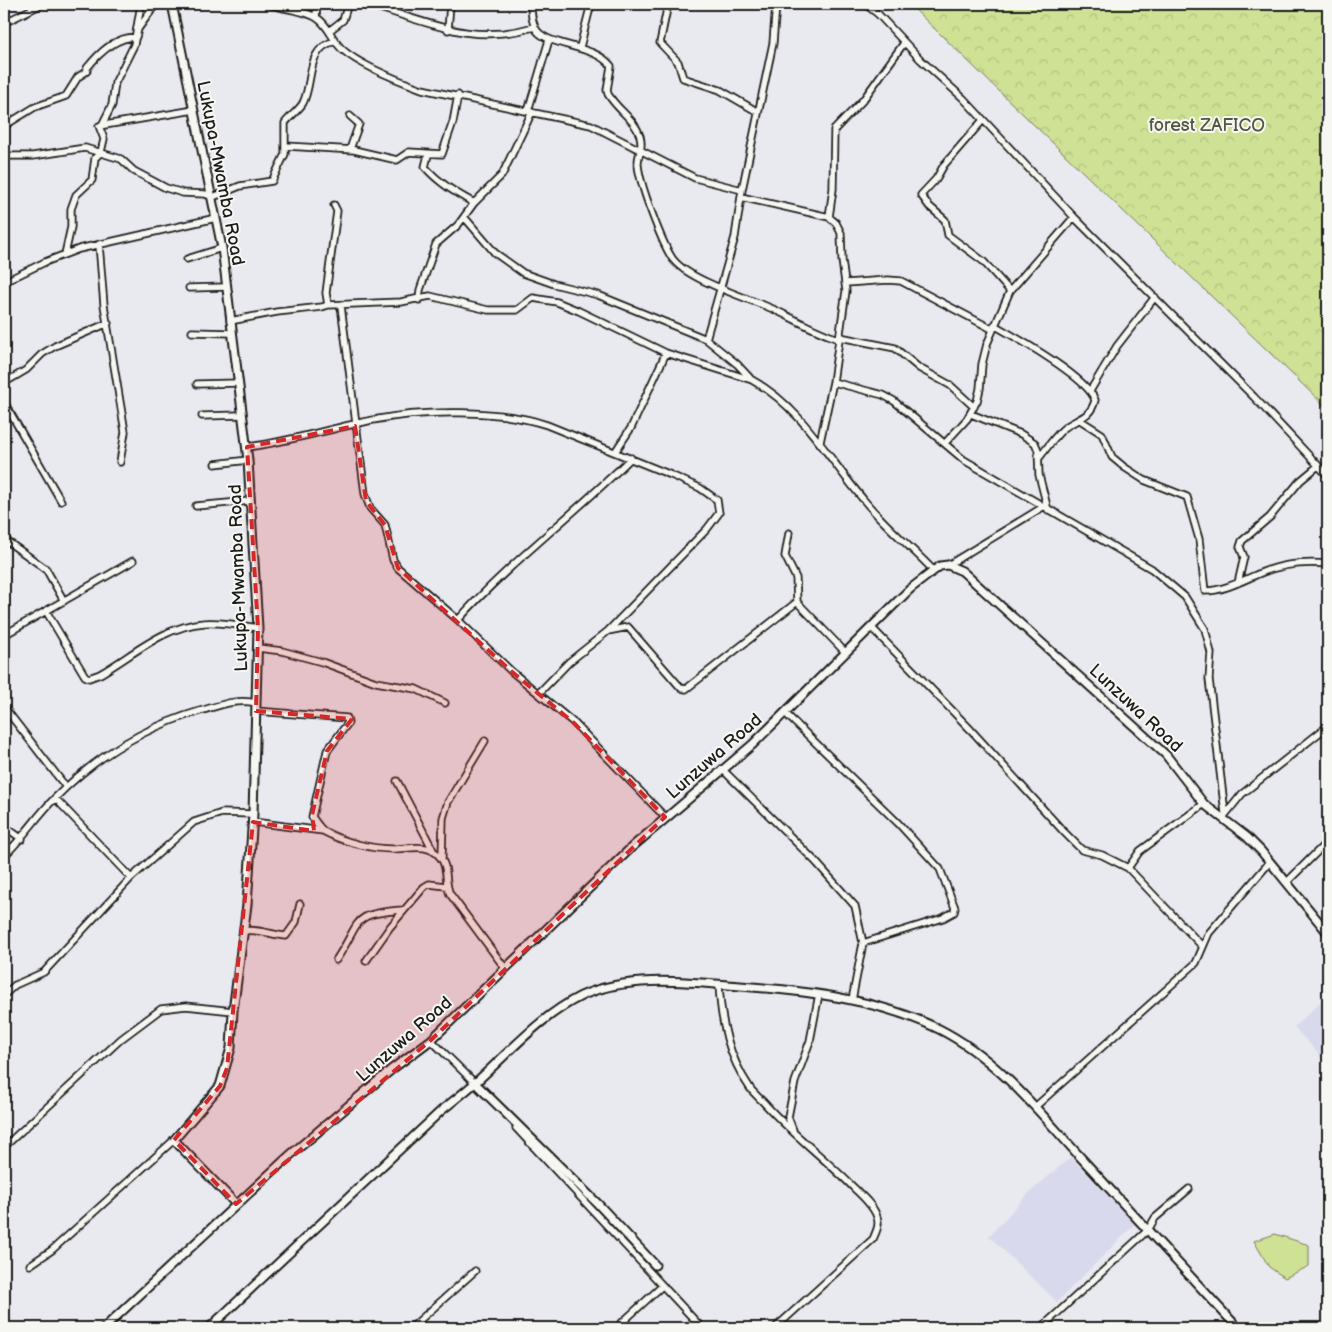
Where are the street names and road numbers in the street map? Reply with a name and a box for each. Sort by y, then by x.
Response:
street label: Lukupa-Mwamba Road [192,79,249,267]
street label: Lukupa-Mwamba Road [225,484,252,672]
street label: Lunzuwa Road [1085,660,1187,757]
street label: Lunzuwa Road [662,709,766,804]
street label: Lunzuwa Road [352,992,456,1087]

